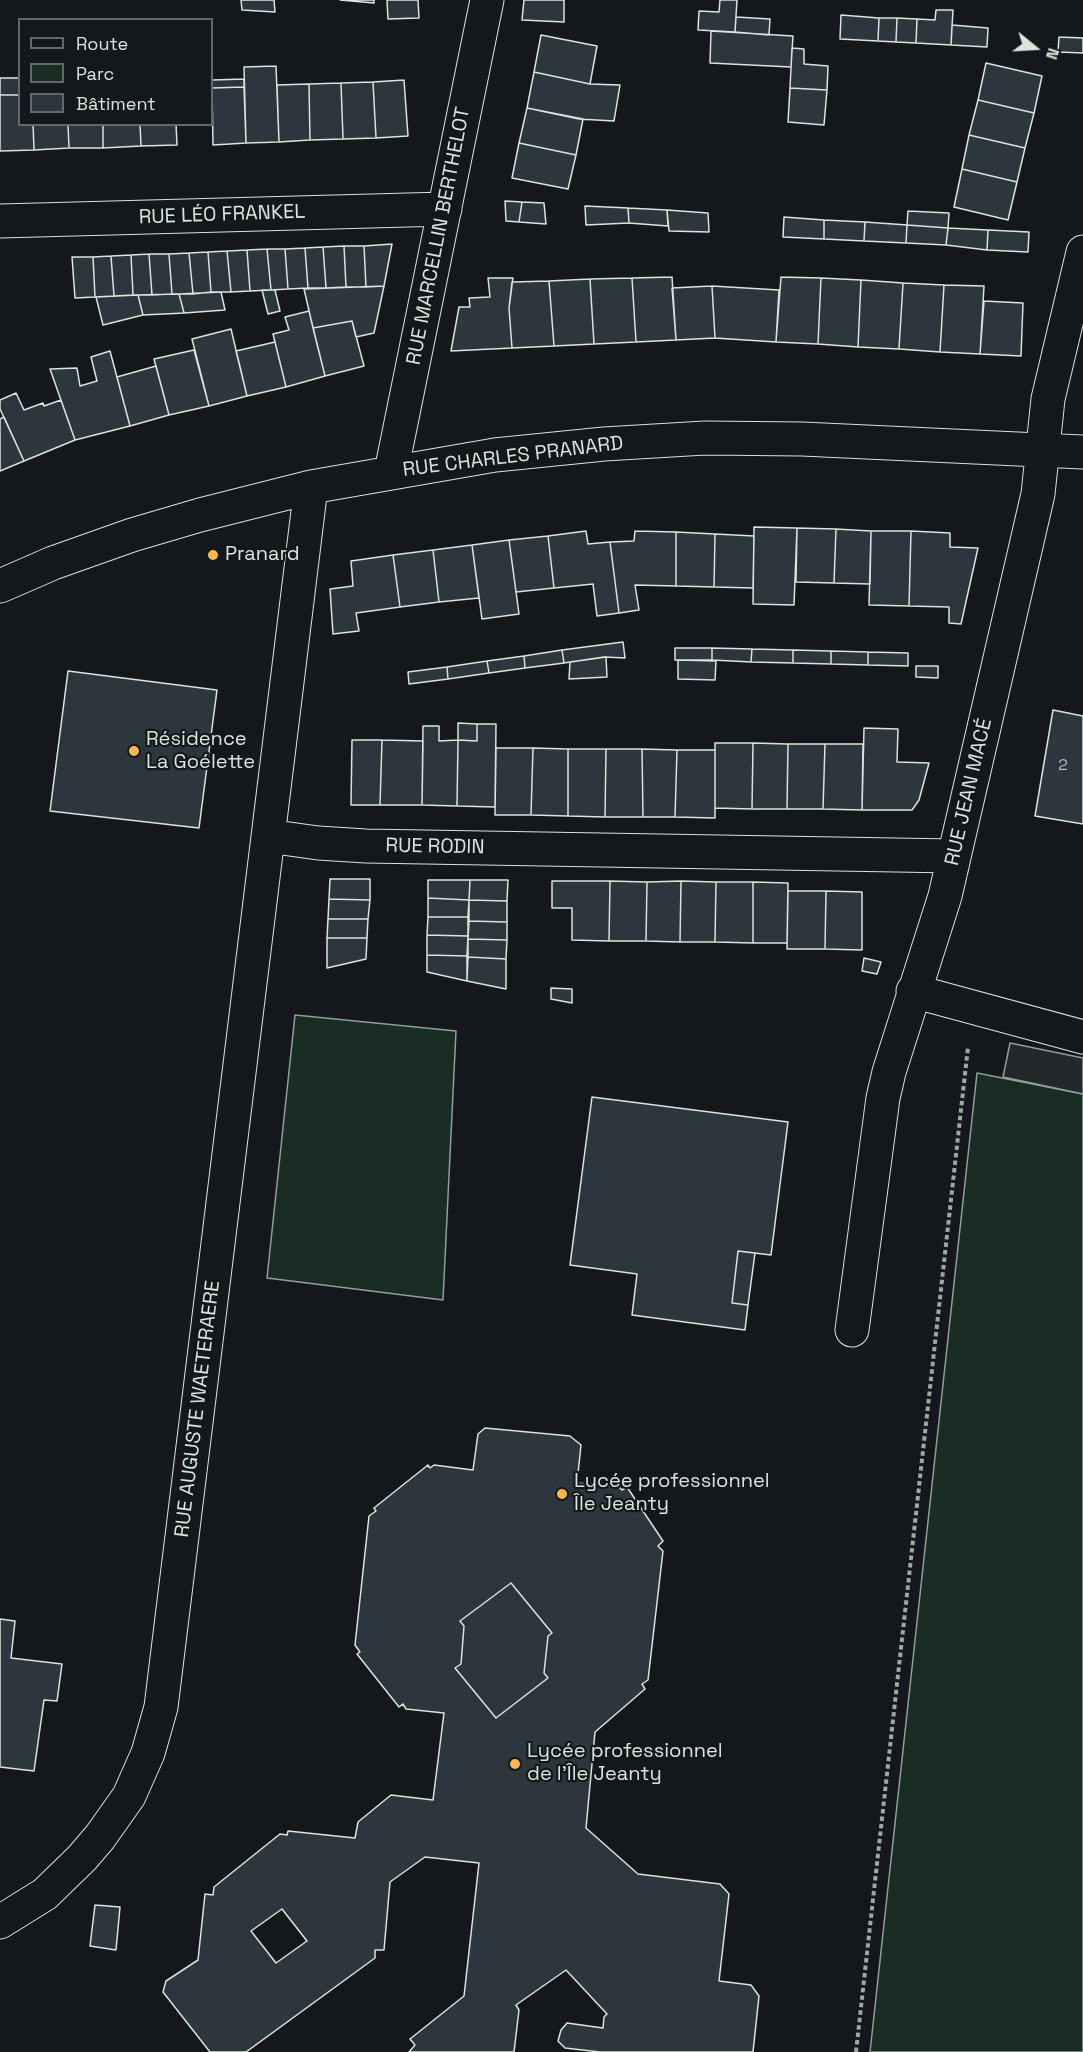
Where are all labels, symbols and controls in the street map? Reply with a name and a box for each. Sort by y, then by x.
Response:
legend [18,18,213,126]
north arrow [1005,18,1065,78]
text: Route [76,32,128,55]
text: N [1041,45,1064,62]
text: Parc [76,62,114,85]
text: Bâtiment [76,92,156,115]
street label: RUE MARCELLIN BERTHELOT [402,105,476,367]
street label: RUE LÉO FRANKEL [138,200,306,230]
street label: RUE CHARLES PRANARD [401,432,625,482]
place label: Pranard [225,543,300,567]
marker: Pranard [206,548,220,562]
street label: RUE JEAN MACÉ [940,716,998,868]
place label: Résidence La Goélette [146,728,255,775]
marker: Résidence La Goélette [127,744,141,758]
house number: 2 [1058,756,1068,776]
street label: RUE RODIN [385,834,485,860]
street label: RUE AUGUSTE WAETERAERE [170,1279,226,1539]
place label: Lycée professionnel Île Jeanty [574,1470,770,1517]
marker: Lycée professionnel Île Jeanty [555,1487,569,1501]
place label: Lycée professionnel de l'Île Jeanty [527,1740,723,1787]
marker: Lycée professionnel de l'Île Jeanty [508,1757,522,1771]

